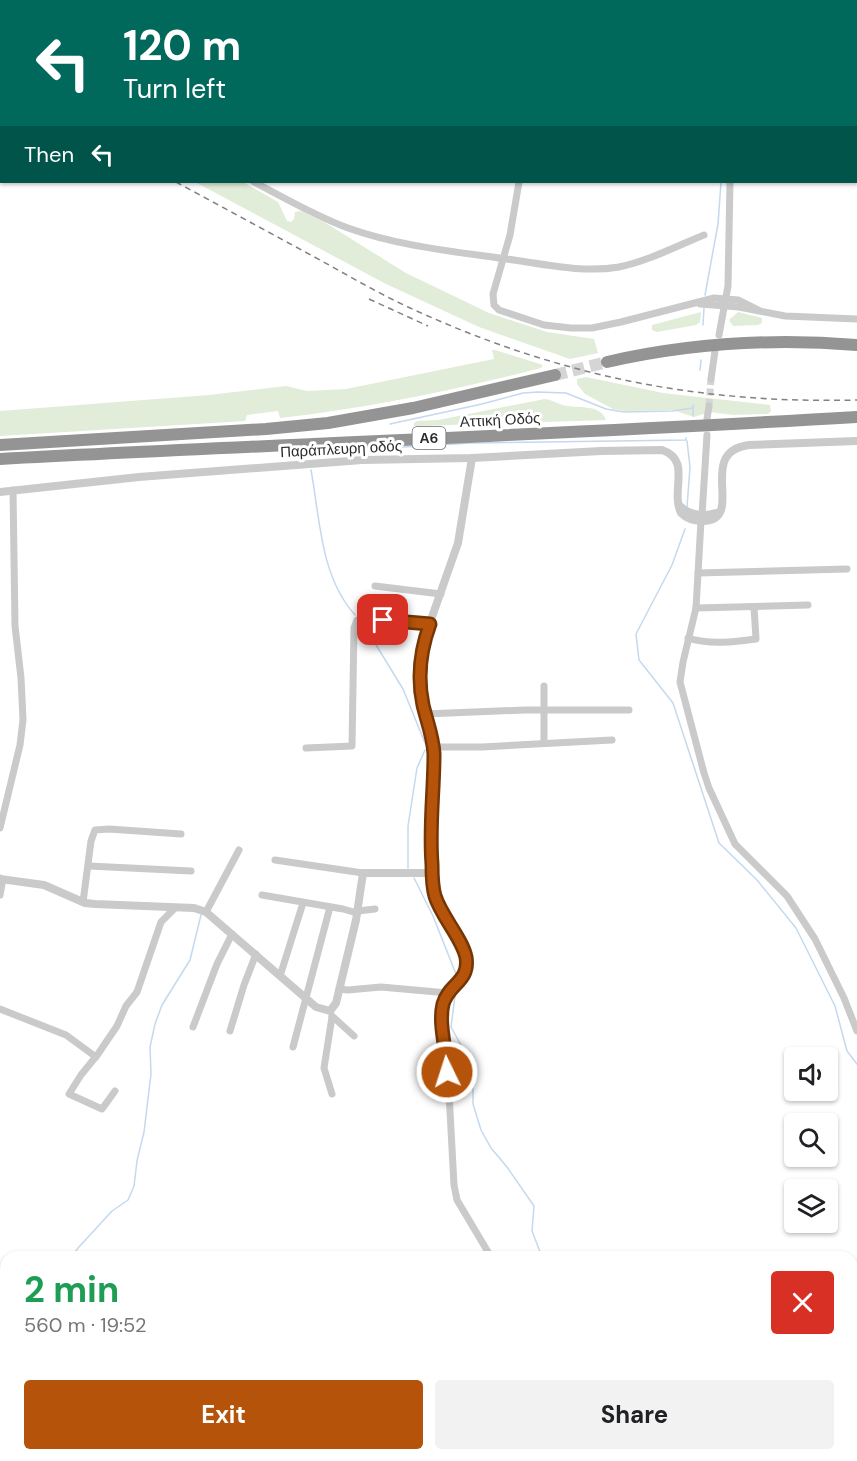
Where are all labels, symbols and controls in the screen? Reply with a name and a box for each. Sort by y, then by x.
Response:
text: 120 m [123,18,241,73]
icon: left [24,24,102,102]
text: Turn left [123,71,226,106]
icon: left [86,138,119,171]
text: Then [24,140,74,169]
street label: Αττική Οδός [459,408,541,432]
road number: Α6 [412,427,446,449]
street label: Παράπλευρη οδός [280,436,402,462]
pin [357,594,408,645]
icon: arrive [366,603,399,636]
position arrow [415,1040,479,1104]
map controls [784,1047,838,1233]
button: sound [784,1047,838,1101]
button: search [784,1113,838,1167]
button: layers [784,1179,838,1233]
text: 2 min [24,1266,119,1313]
button: close [771,1271,834,1334]
text: 560 m · 19:52 [24,1312,146,1338]
button: Exit [24,1380,423,1449]
button: Share [435,1380,834,1449]

